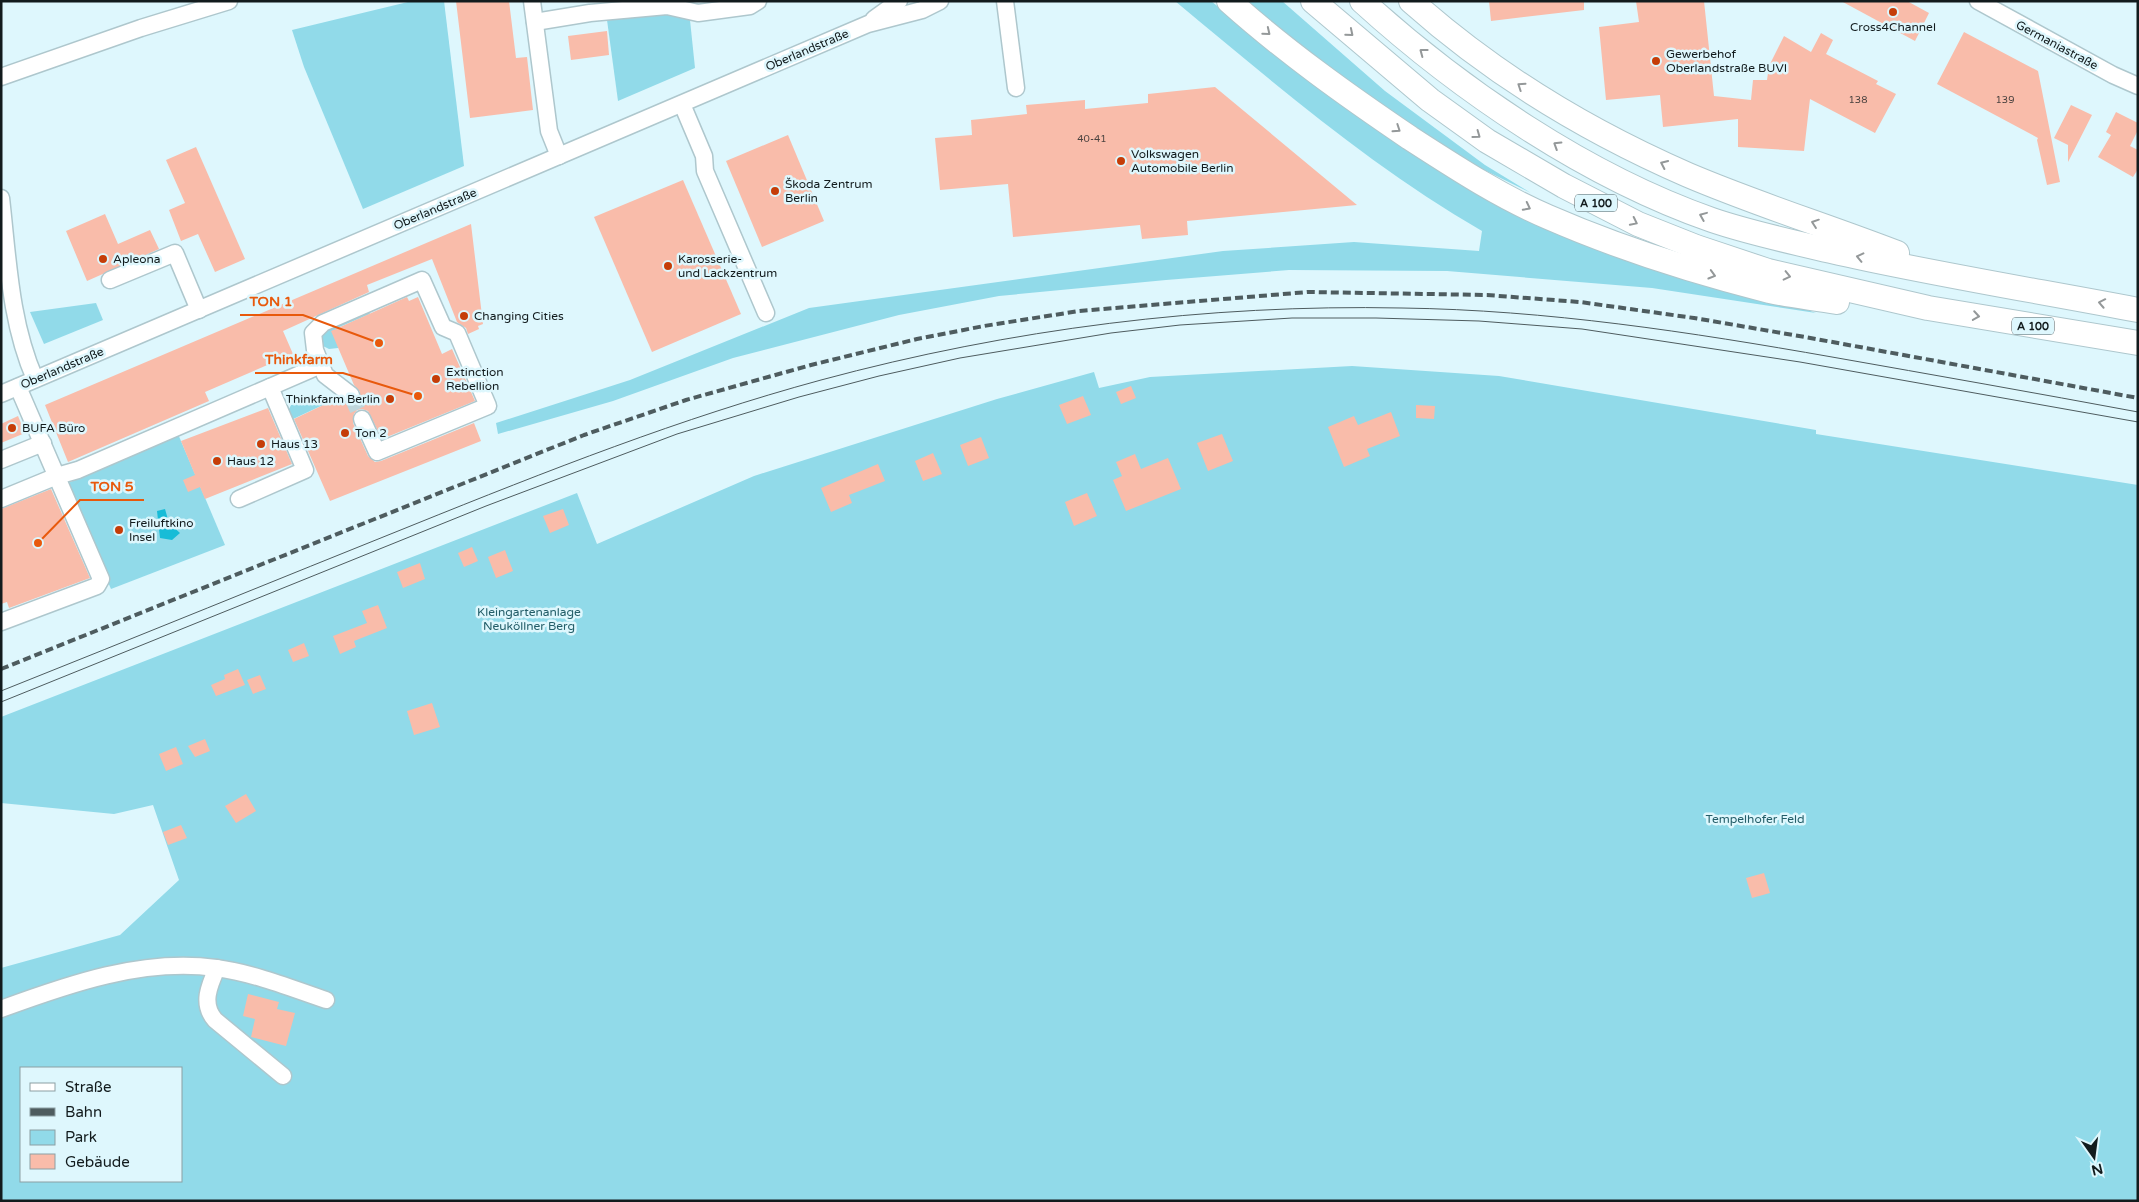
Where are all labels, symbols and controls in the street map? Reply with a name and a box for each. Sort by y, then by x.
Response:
marker: Cross4Channel [1887,6,1899,18]
street label: Germaniastraße [2014,17,2101,73]
place label: Cross4Channel [1850,20,1936,34]
street label: Oberlandstraße [763,26,851,74]
one-way arrow [1261,27,1270,35]
one-way arrow [1344,28,1353,36]
place label: Gewerbehof Oberlandstraße BUVI [1666,47,1787,75]
one-way arrow [1420,50,1429,58]
marker: Gewerbehof Oberlandstraße BUVI [1650,55,1662,67]
one-way arrow [1518,83,1527,92]
house number: 138 [1849,94,1867,106]
house number: 139 [1996,94,2014,106]
one-way arrow [1392,123,1401,132]
one-way arrow [1471,129,1480,137]
house number: 40-41 [1077,133,1107,145]
one-way arrow [1553,141,1562,151]
place label: Volkswagen Automobile Berlin [1131,147,1234,175]
marker: Volkswagen Automobile Berlin [1115,155,1127,167]
one-way arrow [1660,159,1669,170]
place label: Škoda Zentrum Berlin [785,177,873,205]
street label: Oberlandstraße [391,185,479,233]
marker: Škoda Zentrum Berlin [769,185,781,197]
road number: A 100 [1575,194,1617,212]
one-way arrow [1522,201,1531,211]
one-way arrow [1699,212,1708,222]
one-way arrow [1629,216,1638,226]
one-way arrow [1812,218,1820,228]
place label: Apleona [113,252,161,266]
place label: Karosserie- und Lackzentrum [678,252,777,280]
one-way arrow [1855,252,1864,263]
marker: Apleona [97,253,109,265]
marker: Karosserie- und Lackzentrum [662,260,674,272]
one-way arrow [1707,269,1716,279]
one-way arrow [1783,270,1792,281]
callout: TON 1 [240,286,303,315]
text: TON 1 [248,293,293,310]
one-way arrow [2098,299,2106,309]
place label: Changing Cities [474,309,564,323]
marker: Changing Cities [458,310,470,322]
one-way arrow [1971,311,1980,321]
road number: A 100 [2012,318,2054,334]
street label: Oberlandstraße [18,344,106,392]
callout: Thinkfarm [255,344,343,373]
text: Thinkfarm [264,351,333,368]
place label: Extinction Rebellion [446,365,504,393]
marker: Extinction Rebellion [430,373,442,385]
place label: Thinkfarm Berlin [286,392,380,406]
marker: Thinkfarm Berlin [384,393,396,405]
place label: BUFA Büro [22,421,85,435]
marker: BUFA Büro [6,422,18,434]
place label: Ton 2 [355,426,387,440]
marker: Ton 2 [339,427,351,439]
place label: Haus 13 [271,437,318,451]
marker: Haus 13 [255,438,267,450]
place label: Haus 12 [227,454,274,468]
marker: Haus 12 [211,455,223,467]
callout: TON 5 [80,471,144,500]
text: TON 5 [89,478,134,495]
place label: Freiluftkino Insel [129,516,194,544]
marker: Freiluftkino Insel [113,524,125,536]
park label: Kleingartenanlage Neuköllner Berg [477,605,581,633]
park label: Tempelhofer Feld [1705,812,1805,826]
legend [20,1067,182,1182]
text: Straße [65,1078,111,1096]
text: Bahn [65,1103,102,1121]
text: Park [65,1128,97,1146]
north arrow [2069,1132,2119,1182]
text: Gebäude [65,1153,130,1171]
text: N [2090,1160,2105,1179]

